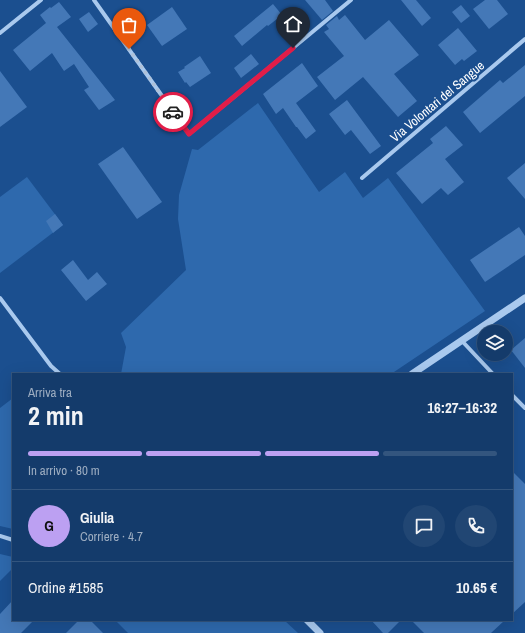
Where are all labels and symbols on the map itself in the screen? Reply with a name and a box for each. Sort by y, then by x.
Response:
pin [276,7.0,310,48]
pin [112,8,146,49]
street label: Via Volontari del Sangue [387,57,488,146]
courier [153,92,193,132]

